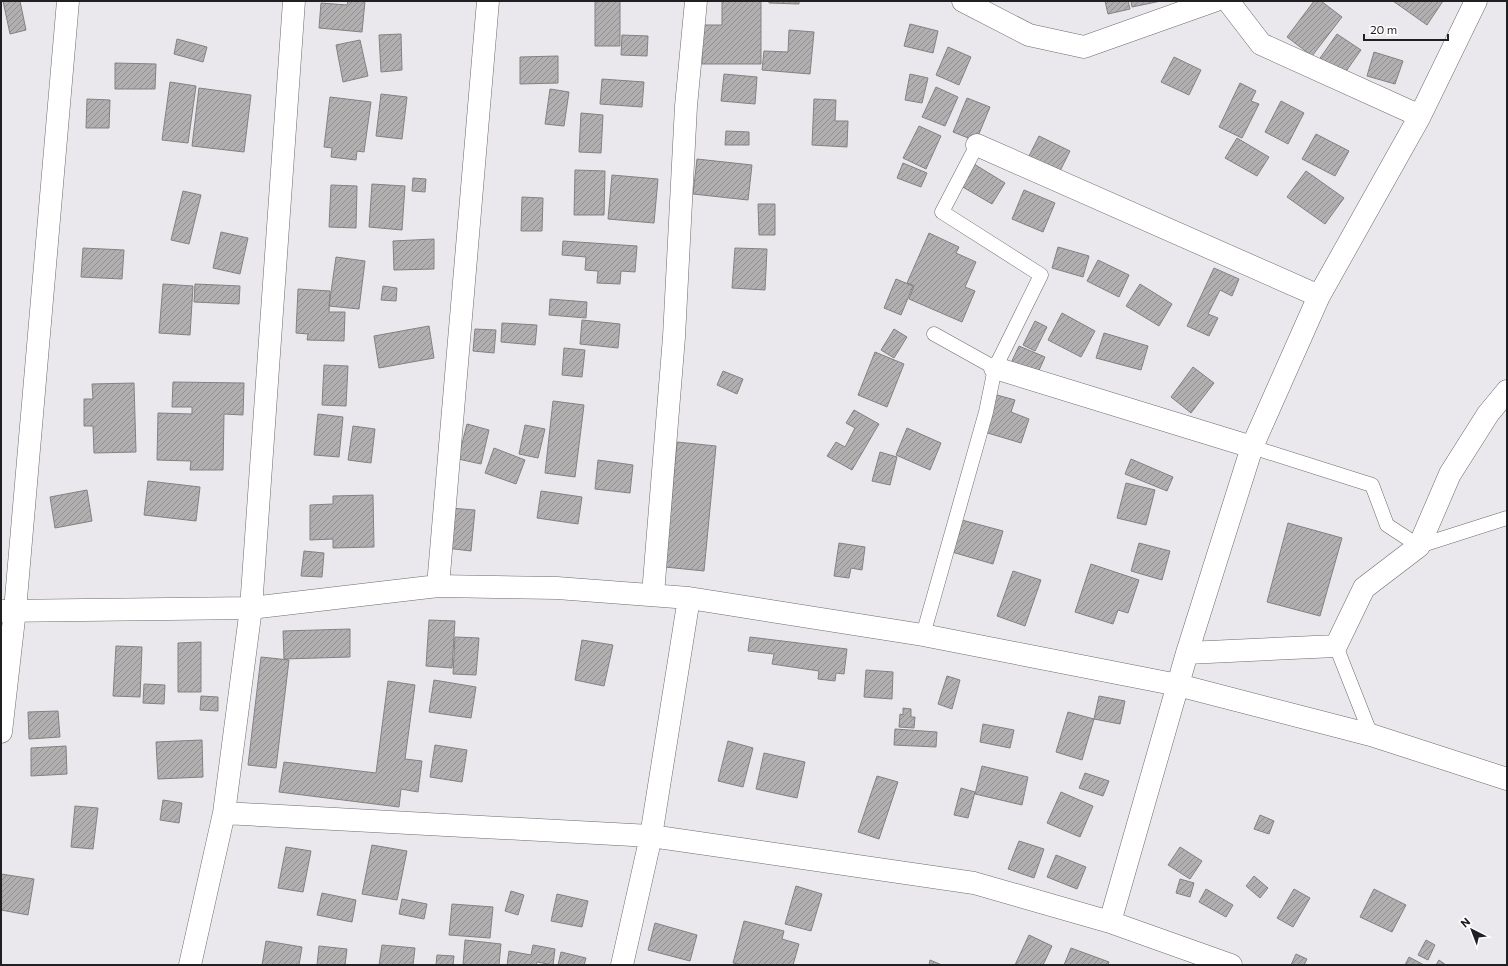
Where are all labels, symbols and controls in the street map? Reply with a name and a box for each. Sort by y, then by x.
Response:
scale bar [1364,16,1448,42]
text: 20 m [1370,22,1397,36]
north arrow [1452,910,1492,950]
text: N [1458,915,1472,930]

